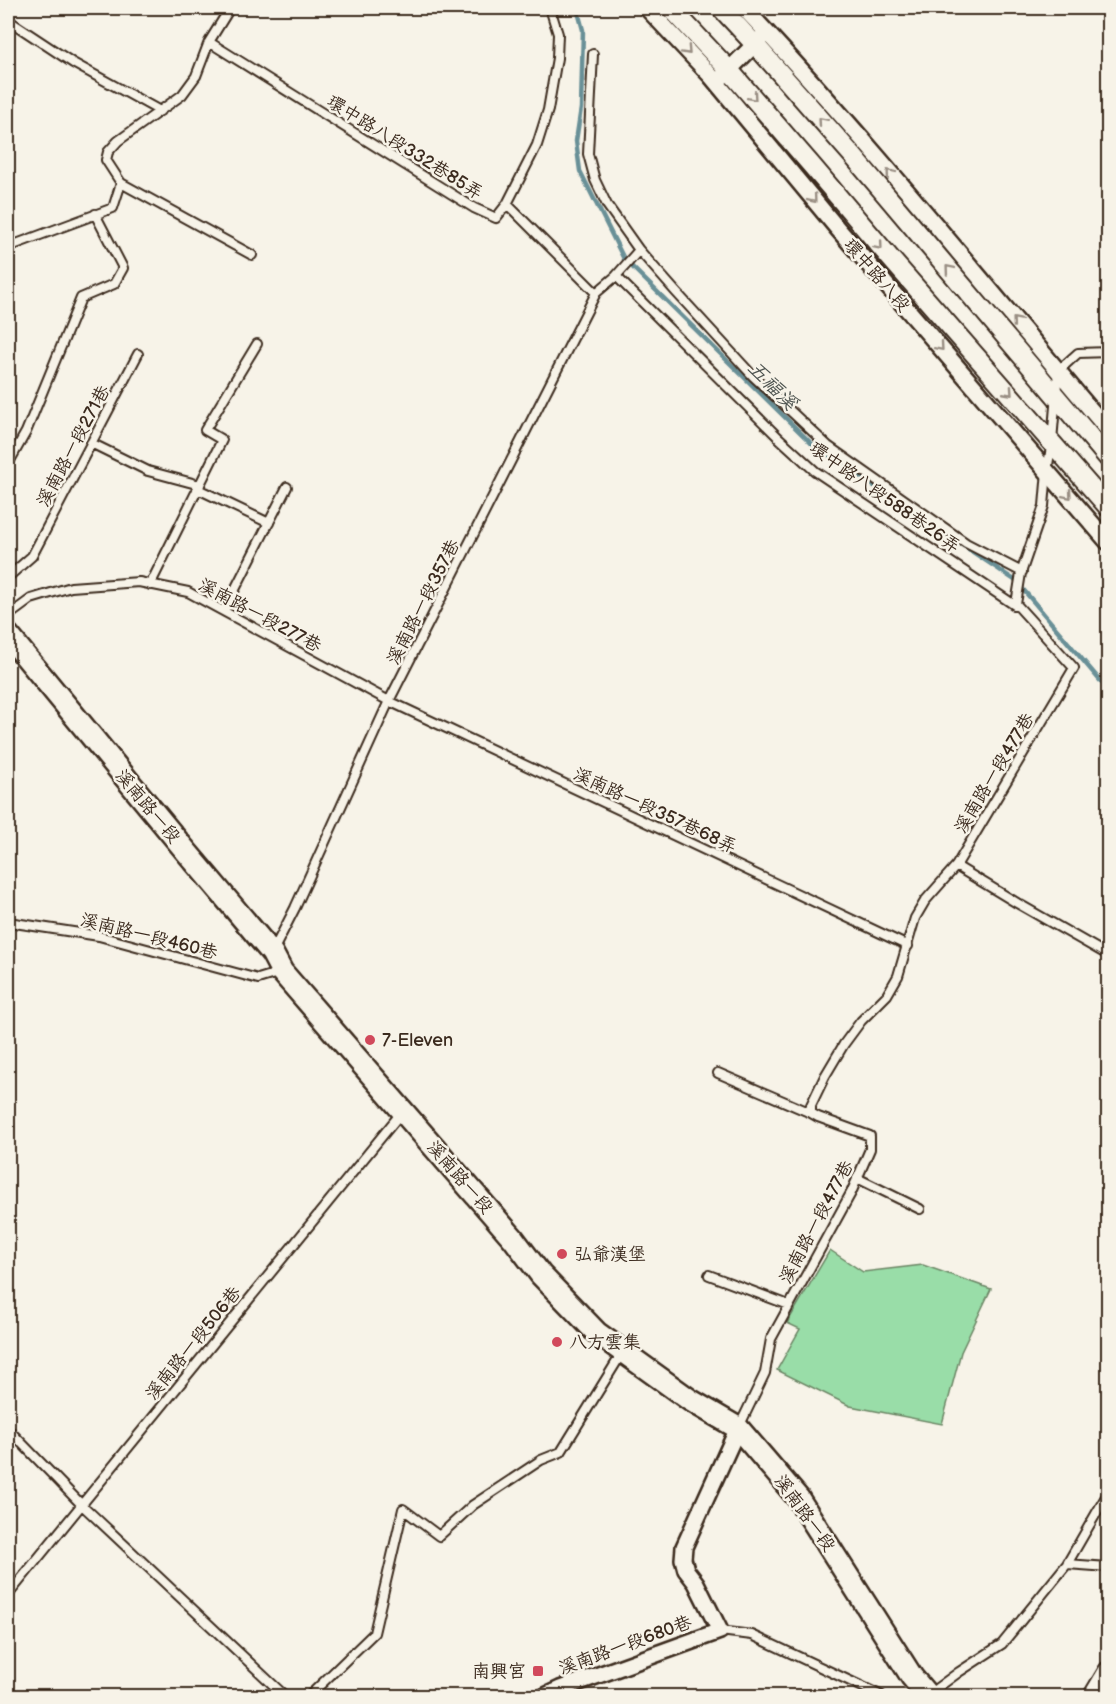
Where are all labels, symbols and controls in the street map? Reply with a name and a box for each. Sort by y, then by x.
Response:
one-way arrow [680,44,691,54]
one-way arrow [746,90,757,101]
street label: 環中路八段332巷85弄 [323,91,486,204]
one-way arrow [818,117,829,128]
one-way arrow [886,169,897,180]
one-way arrow [806,192,817,203]
street label: 環中路八段 [839,234,914,316]
one-way arrow [872,239,883,250]
one-way arrow [945,265,956,276]
one-way arrow [1012,317,1023,328]
one-way arrow [933,340,944,351]
water label: 五福溪 [743,356,803,416]
street label: 溪南路一段271巷 [33,382,114,511]
one-way arrow [1002,385,1013,396]
street label: 環中路八段588巷26弄 [805,437,964,557]
one-way arrow [1060,488,1071,499]
street label: 溪南路一段357巷 [383,536,464,669]
street label: 溪南路一段277巷 [195,574,325,657]
street label: 溪南路一段477巷 [950,709,1039,837]
street label: 溪南路一段357巷68弄 [570,763,740,858]
street label: 溪南路一段 [111,765,185,848]
street label: 溪南路一段460巷 [78,909,220,964]
place label: 7-Eleven [382,1030,453,1051]
marker: 7-Eleven [363,1033,377,1047]
street label: 溪南路一段 [422,1136,497,1218]
street label: 溪南路一段477巷 [775,1157,858,1287]
place label: 弘爺漢堡 [574,1244,646,1265]
marker: 弘爺漢堡 [555,1247,569,1261]
street label: 溪南路一段506巷 [141,1282,246,1404]
place label: 八方雲集 [569,1332,641,1353]
marker: 八方雲集 [550,1335,564,1349]
street label: 溪南路一段 [770,1471,840,1556]
street label: 溪南路一段680巷 [556,1612,695,1679]
place label: 南興宮 [472,1661,526,1682]
marker: 南興宮 [531,1664,545,1678]

